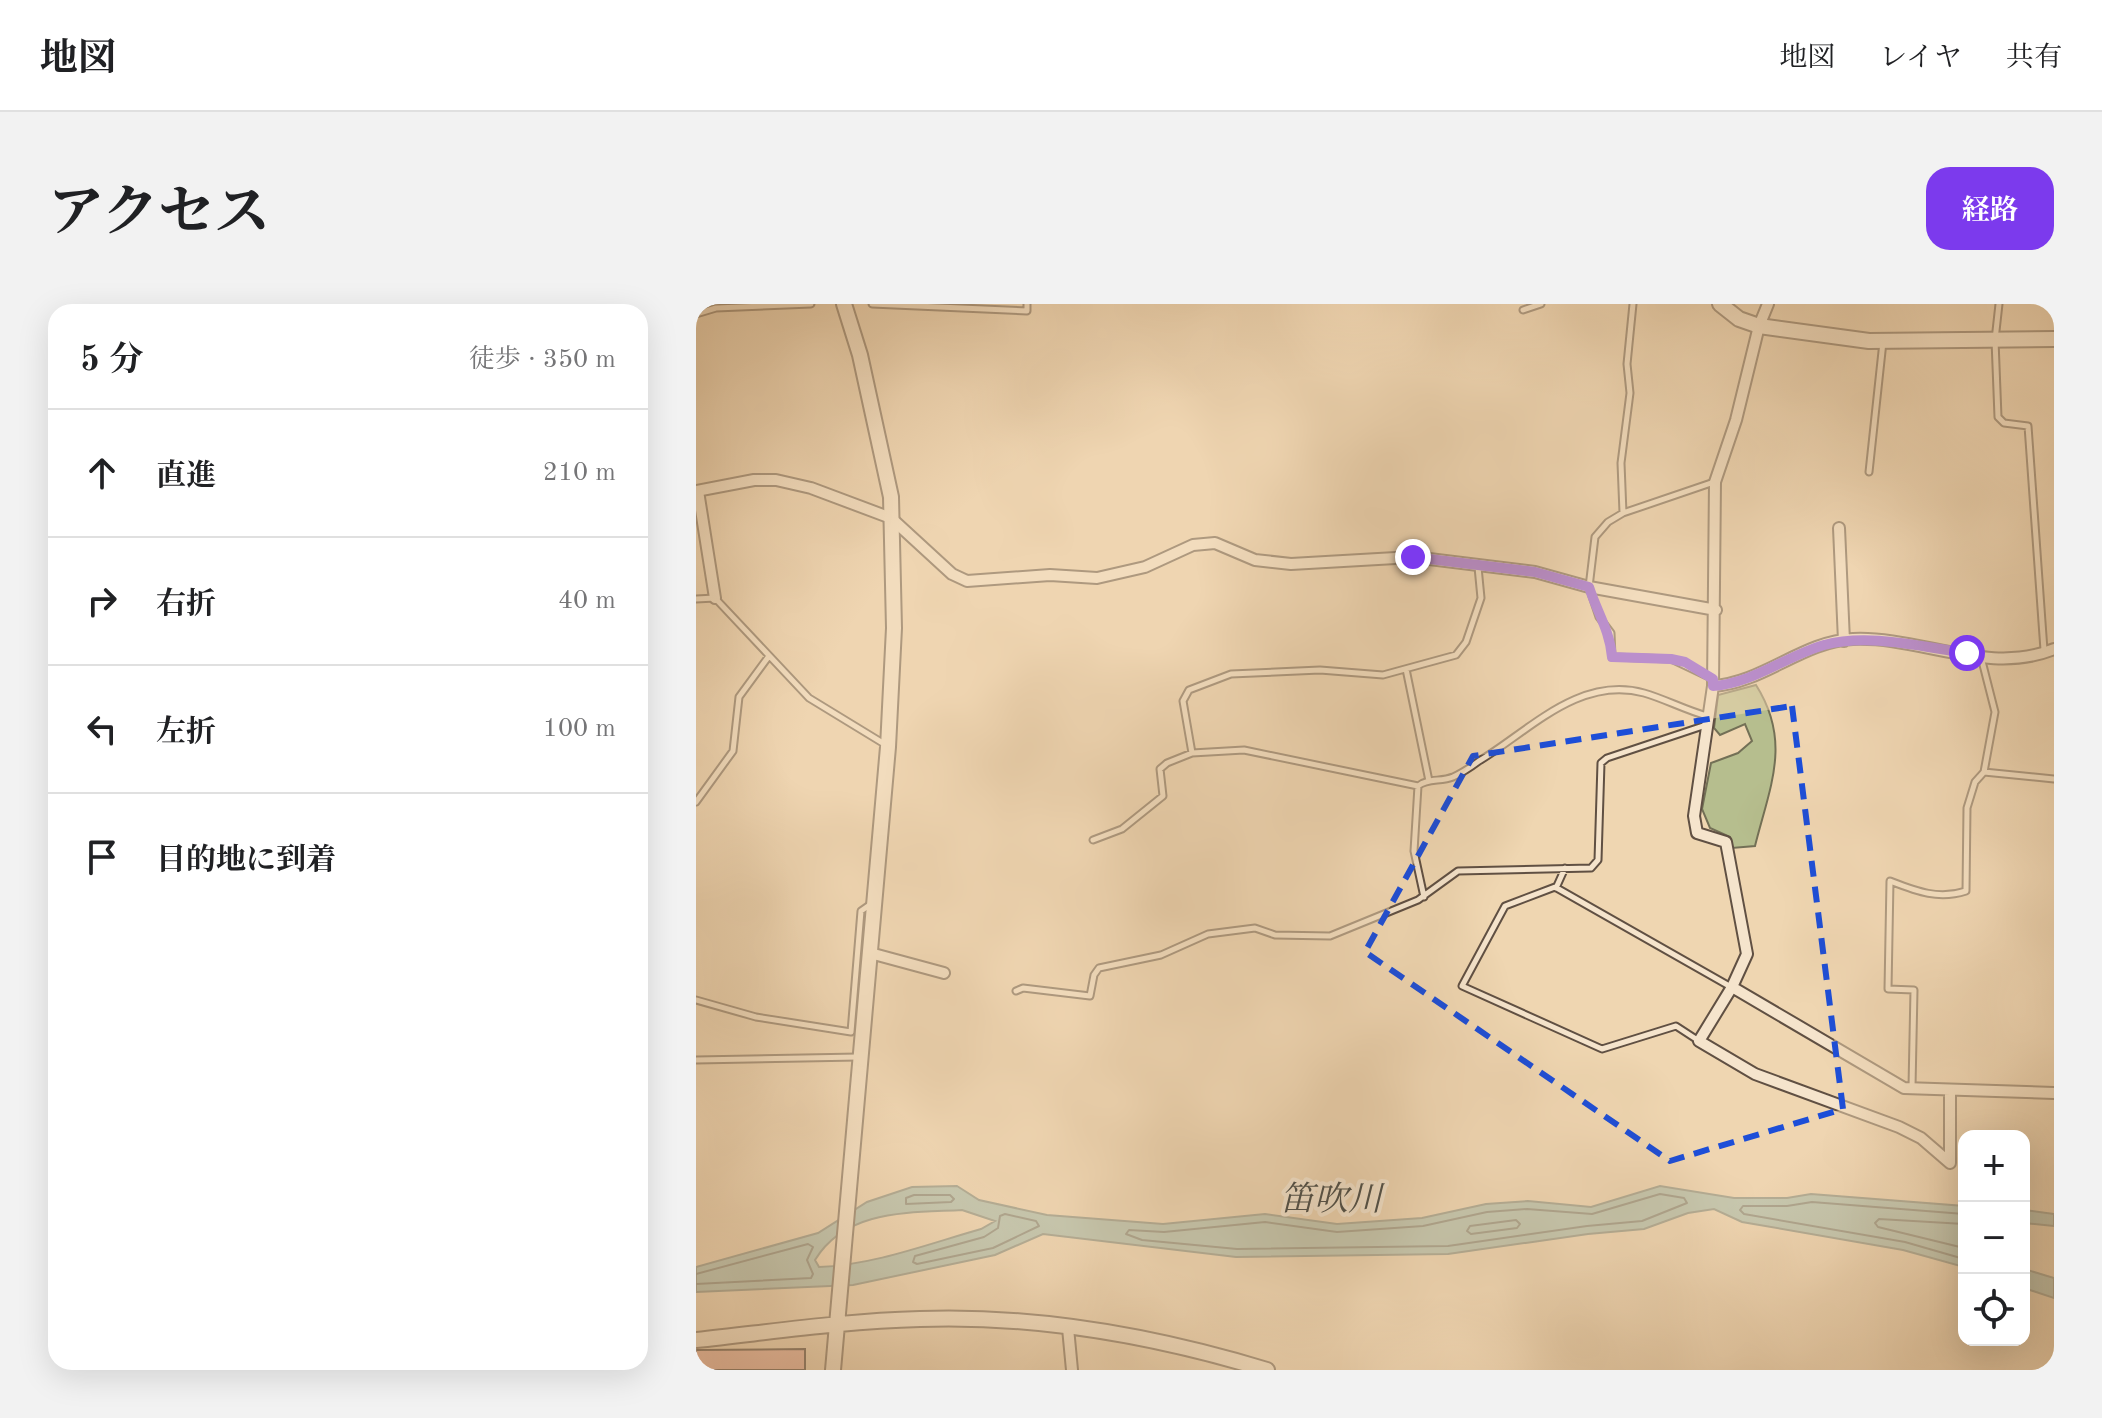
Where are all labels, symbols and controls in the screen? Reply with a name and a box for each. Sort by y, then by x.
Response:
text: 地図 [40,41,116,79]
text: 地図 [1779,45,1835,73]
text: レイヤ [1879,45,1962,73]
text: 共有 [2006,45,2062,73]
button: 経路 [1926,167,2054,250]
text: アクセス [48,187,270,243]
text: 5 分 [80,344,143,378]
text: 徒歩 · 350 m [469,347,616,373]
icon: ahead [80,451,124,495]
text: 210 m [543,460,616,486]
text: 直進 [156,462,216,492]
route end [1395,539,1431,575]
icon: right [80,579,124,623]
text: 40 m [558,588,616,614]
text: 右折 [156,590,216,620]
route start [1949,635,1985,671]
icon: left [80,707,124,751]
text: 100 m [543,716,616,742]
text: 左折 [156,718,216,748]
icon: arrive [80,835,124,879]
text: 目的地に到着 [156,846,336,876]
map controls [1958,1130,2030,1346]
button: + [1958,1130,2030,1202]
water label: 笛吹川 [1280,1181,1386,1218]
button: − [1958,1202,2030,1274]
button: locate [1958,1274,2030,1346]

